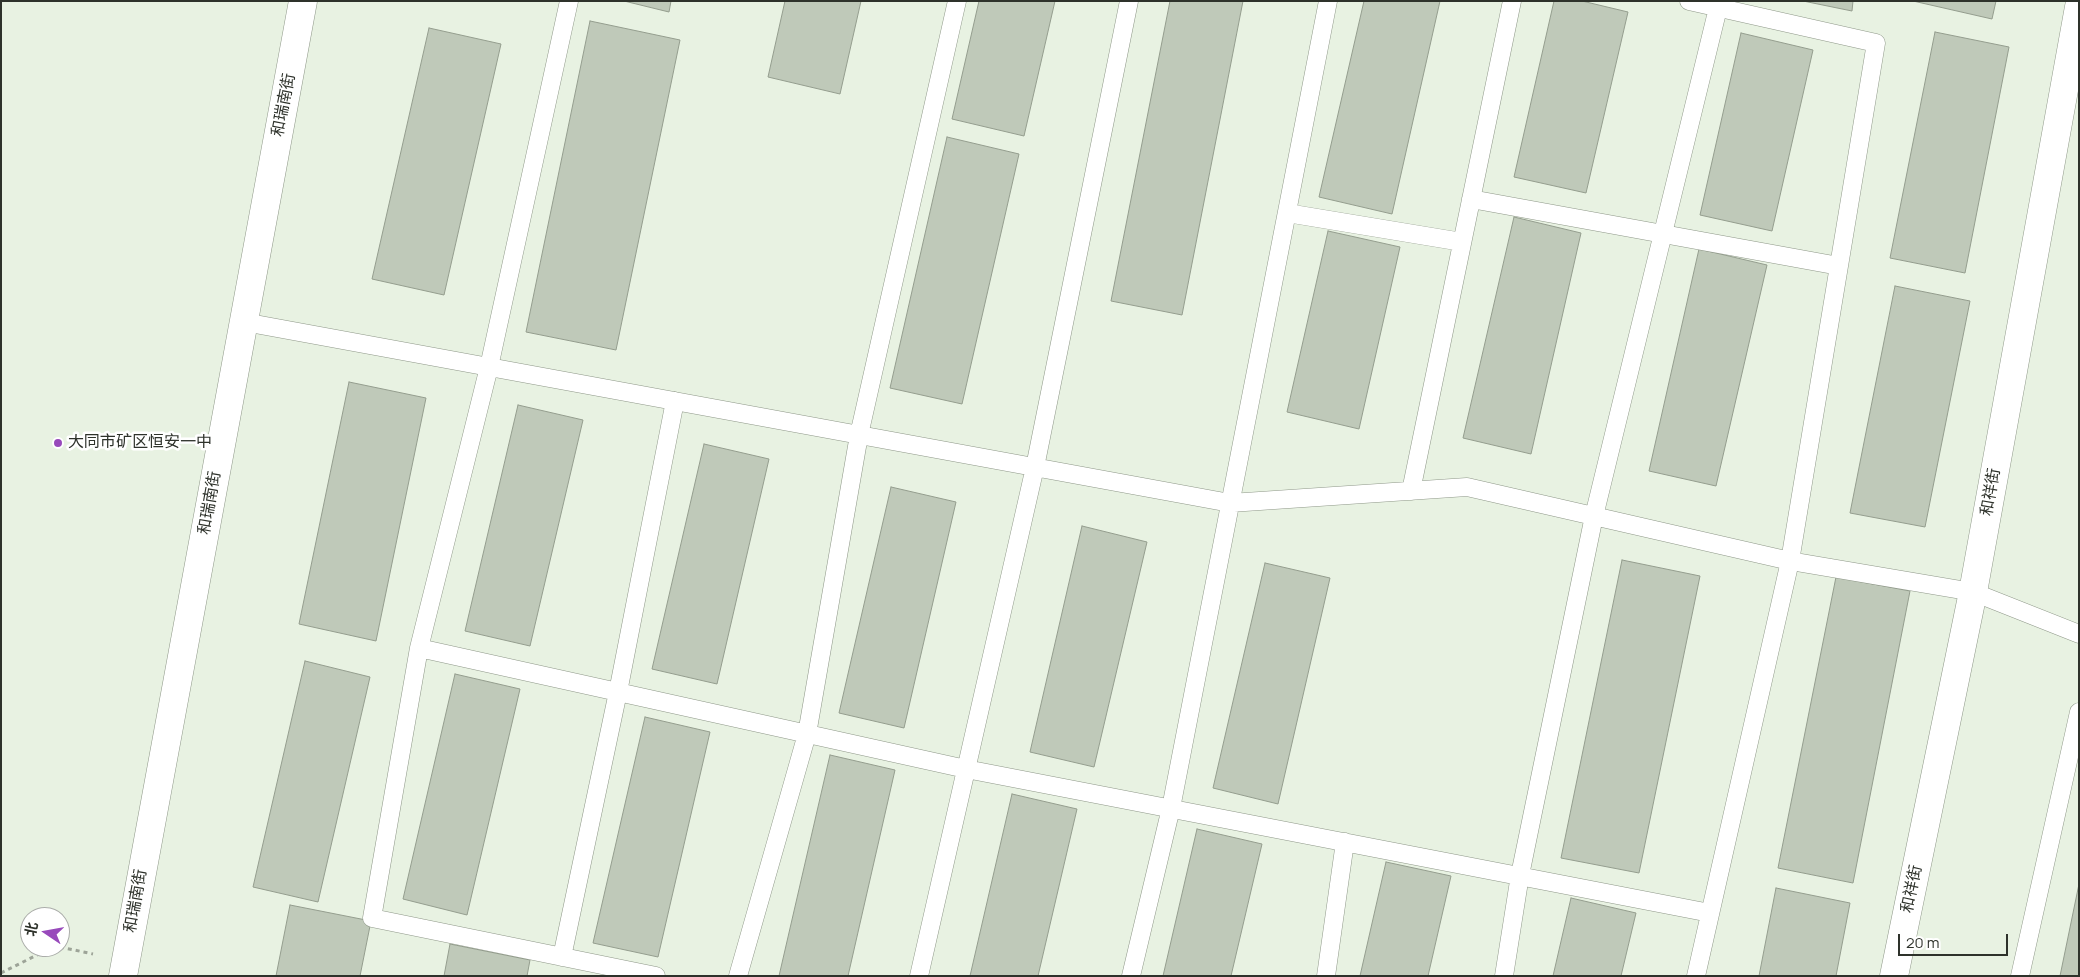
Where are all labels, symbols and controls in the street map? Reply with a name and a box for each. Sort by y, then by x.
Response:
street label: 和瑞南街 [268,72,300,138]
place label: 大同市矿区恒安一中 [68,433,212,453]
marker: 大同市矿区恒安一中 [52,437,64,449]
street label: 和祥街 [1977,467,2005,517]
street label: 和瑞南街 [195,470,225,536]
street label: 和祥街 [1898,864,1926,914]
street label: 和瑞南街 [121,868,151,934]
north arrow [20,907,70,957]
text: 北 [20,920,42,938]
scale bar [1900,924,2010,956]
text: 20 m [1906,932,1939,953]

